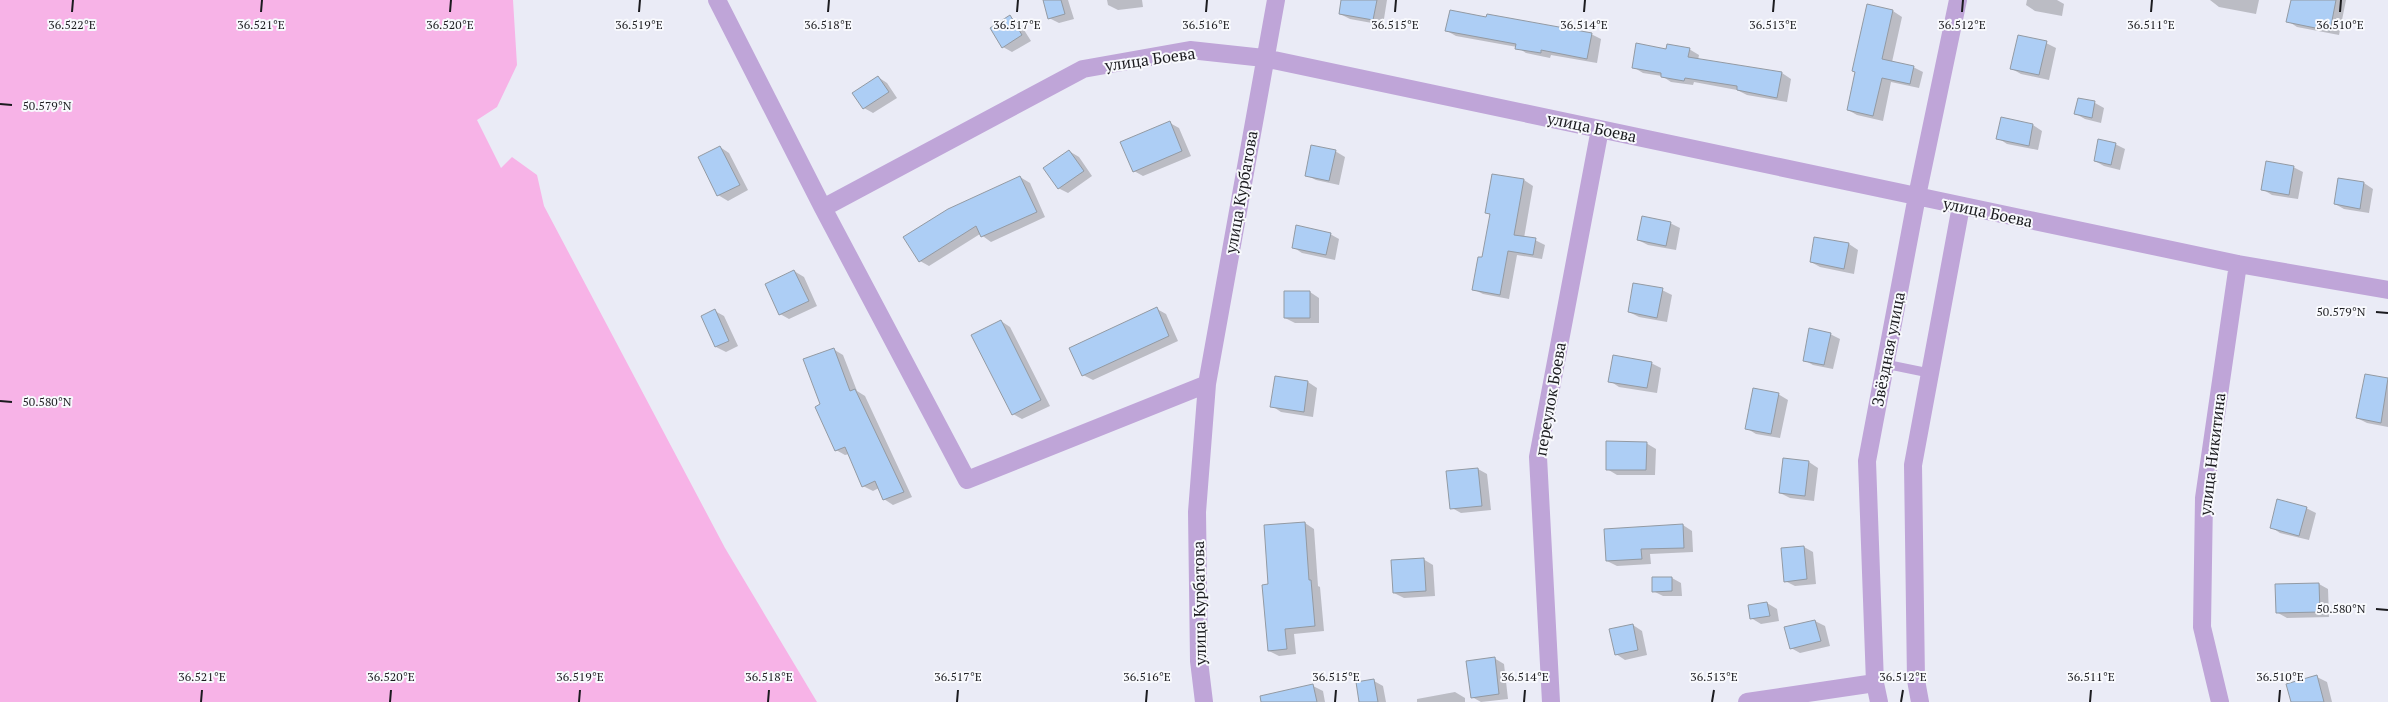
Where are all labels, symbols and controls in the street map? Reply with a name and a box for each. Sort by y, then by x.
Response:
text: 36.522°E [48,17,96,32]
text: 36.521°E [237,17,285,32]
text: 36.520°E [426,17,474,32]
text: 36.519°E [615,17,663,32]
text: 36.518°E [804,17,852,32]
text: 36.517°E [993,17,1041,32]
text: 36.516°E [1182,17,1230,32]
text: 36.515°E [1371,17,1419,32]
text: 36.514°E [1560,17,1608,32]
text: 36.513°E [1749,17,1797,32]
text: 36.512°E [1938,17,1986,32]
text: 36.511°E [2127,17,2175,32]
text: 36.510°E [2316,17,2364,32]
street label: улица Боева [1102,42,1197,76]
text: 50.579°N [22,98,72,113]
street label: улица Боева [1544,107,1639,147]
street label: улица Курбатова [1219,129,1263,256]
street label: улица Боева [1940,192,2035,232]
street label: Звёздная улица [1866,290,1910,408]
text: 50.579°N [2316,304,2366,319]
street label: переулок Боева [1529,340,1571,458]
street label: улица Никитина [2193,391,2230,518]
text: 50.580°N [22,394,72,409]
street label: улица Курбатова [1187,541,1211,666]
text: 50.580°N [2316,601,2366,616]
text: 36.521°E [178,669,226,684]
text: 36.520°E [367,669,415,684]
text: 36.519°E [556,669,604,684]
text: 36.518°E [745,669,793,684]
text: 36.517°E [934,669,982,684]
text: 36.516°E [1123,669,1171,684]
text: 36.515°E [1312,669,1360,684]
text: 36.514°E [1501,669,1549,684]
text: 36.513°E [1690,669,1738,684]
text: 36.512°E [1879,669,1927,684]
text: 36.511°E [2067,669,2115,684]
text: 36.510°E [2256,669,2304,684]

